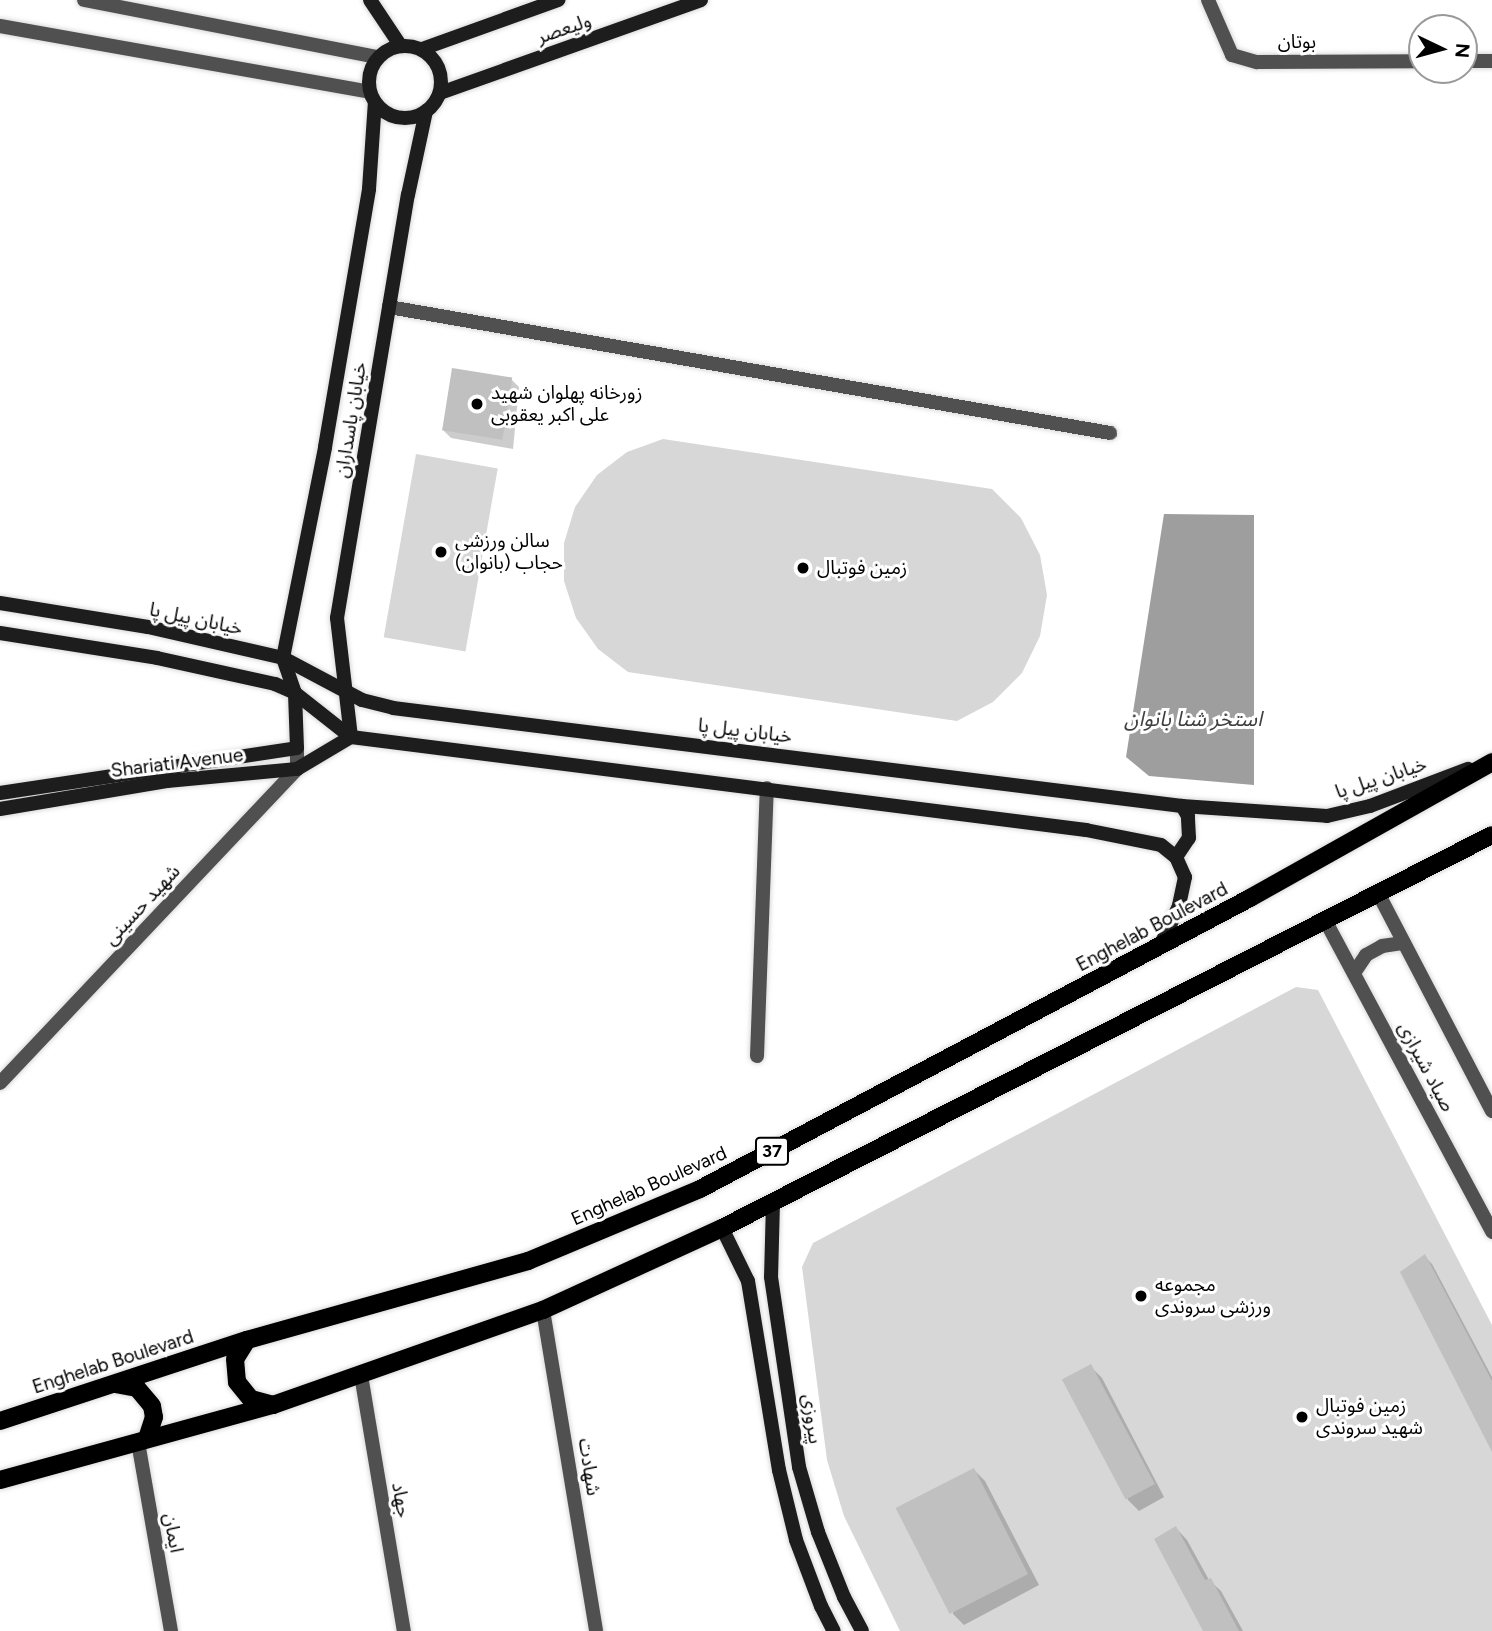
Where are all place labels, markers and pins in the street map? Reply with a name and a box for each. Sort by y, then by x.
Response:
place label: زورخانه پهلوان شهید علی اکبر یعقوبی [491,382,642,426]
marker: زورخانه پهلوان شهید علی اکبر یعقوبی [469,396,485,412]
place label: سالن ورزشی حجاب (بانوان) [455,530,563,574]
marker: سالن ورزشی حجاب (بانوان) [433,544,449,560]
place label: زمین فوتبال [817,557,907,579]
marker: زمین فوتبال [795,560,811,576]
place label: مجموعه ورزشی سروندی [1155,1274,1271,1318]
marker: مجموعه ورزشی سروندی [1133,1288,1149,1304]
place label: زمین فوتبال شهید سروندی [1316,1395,1423,1439]
marker: زمین فوتبال شهید سروندی [1294,1409,1310,1425]

